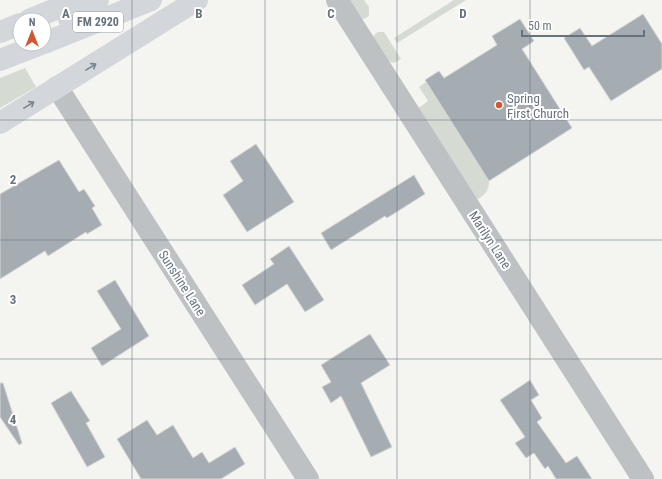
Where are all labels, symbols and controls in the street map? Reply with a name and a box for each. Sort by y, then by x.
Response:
text: A [62,6,70,21]
text: B [195,6,203,21]
text: C [327,6,335,21]
text: D [459,6,467,21]
north arrow [12,12,52,52]
road number: FM 2920 [73,12,123,32]
scale bar [522,12,644,38]
text: N [29,16,36,29]
text: 50 m [528,19,552,33]
one-way arrow [85,62,97,70]
place label: Spring First Church [507,91,569,121]
marker: Spring First Church [494,100,504,110]
one-way arrow [23,101,34,109]
text: 2 [10,172,17,187]
street label: Marilyn Lane [466,208,514,272]
street label: Sunshine Lane [155,248,209,318]
text: 3 [10,292,16,307]
text: 4 [10,412,17,427]

